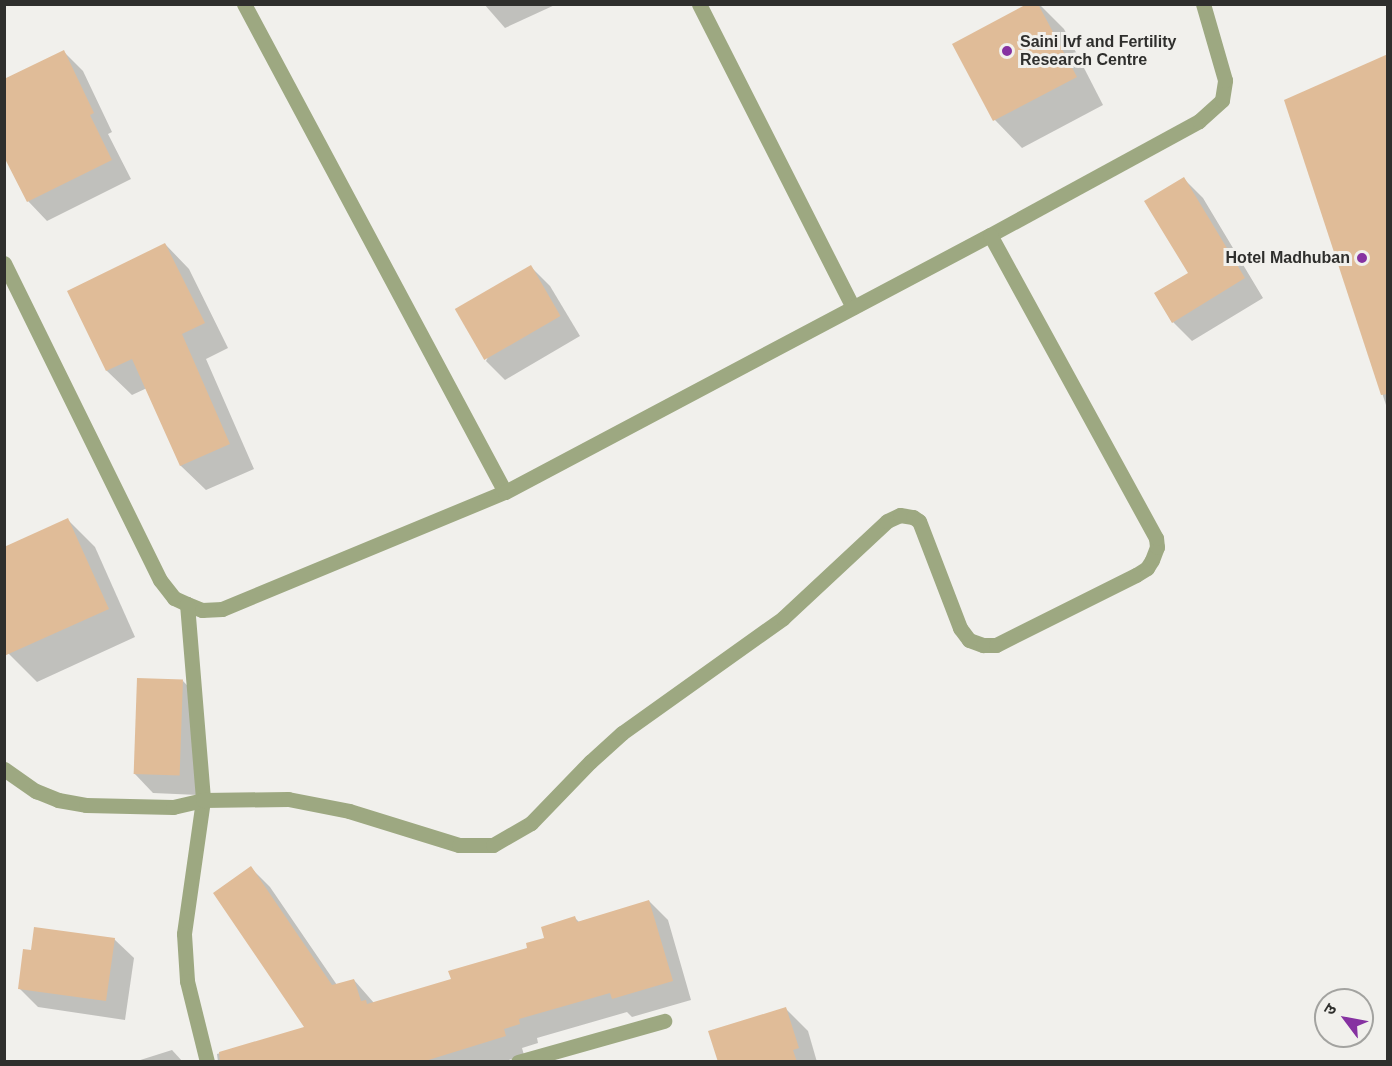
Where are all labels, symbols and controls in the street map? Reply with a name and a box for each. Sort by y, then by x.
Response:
place label: Saini Ivf and Fertility Research Centre [1020,32,1176,70]
marker: Saini Ivf and Fertility Research Centre [998,42,1016,60]
place label: Hotel Madhuban [1226,248,1350,268]
marker: Hotel Madhuban [1355,251,1369,265]
north arrow [1314,988,1374,1048]
text: उ [1320,1001,1340,1018]

